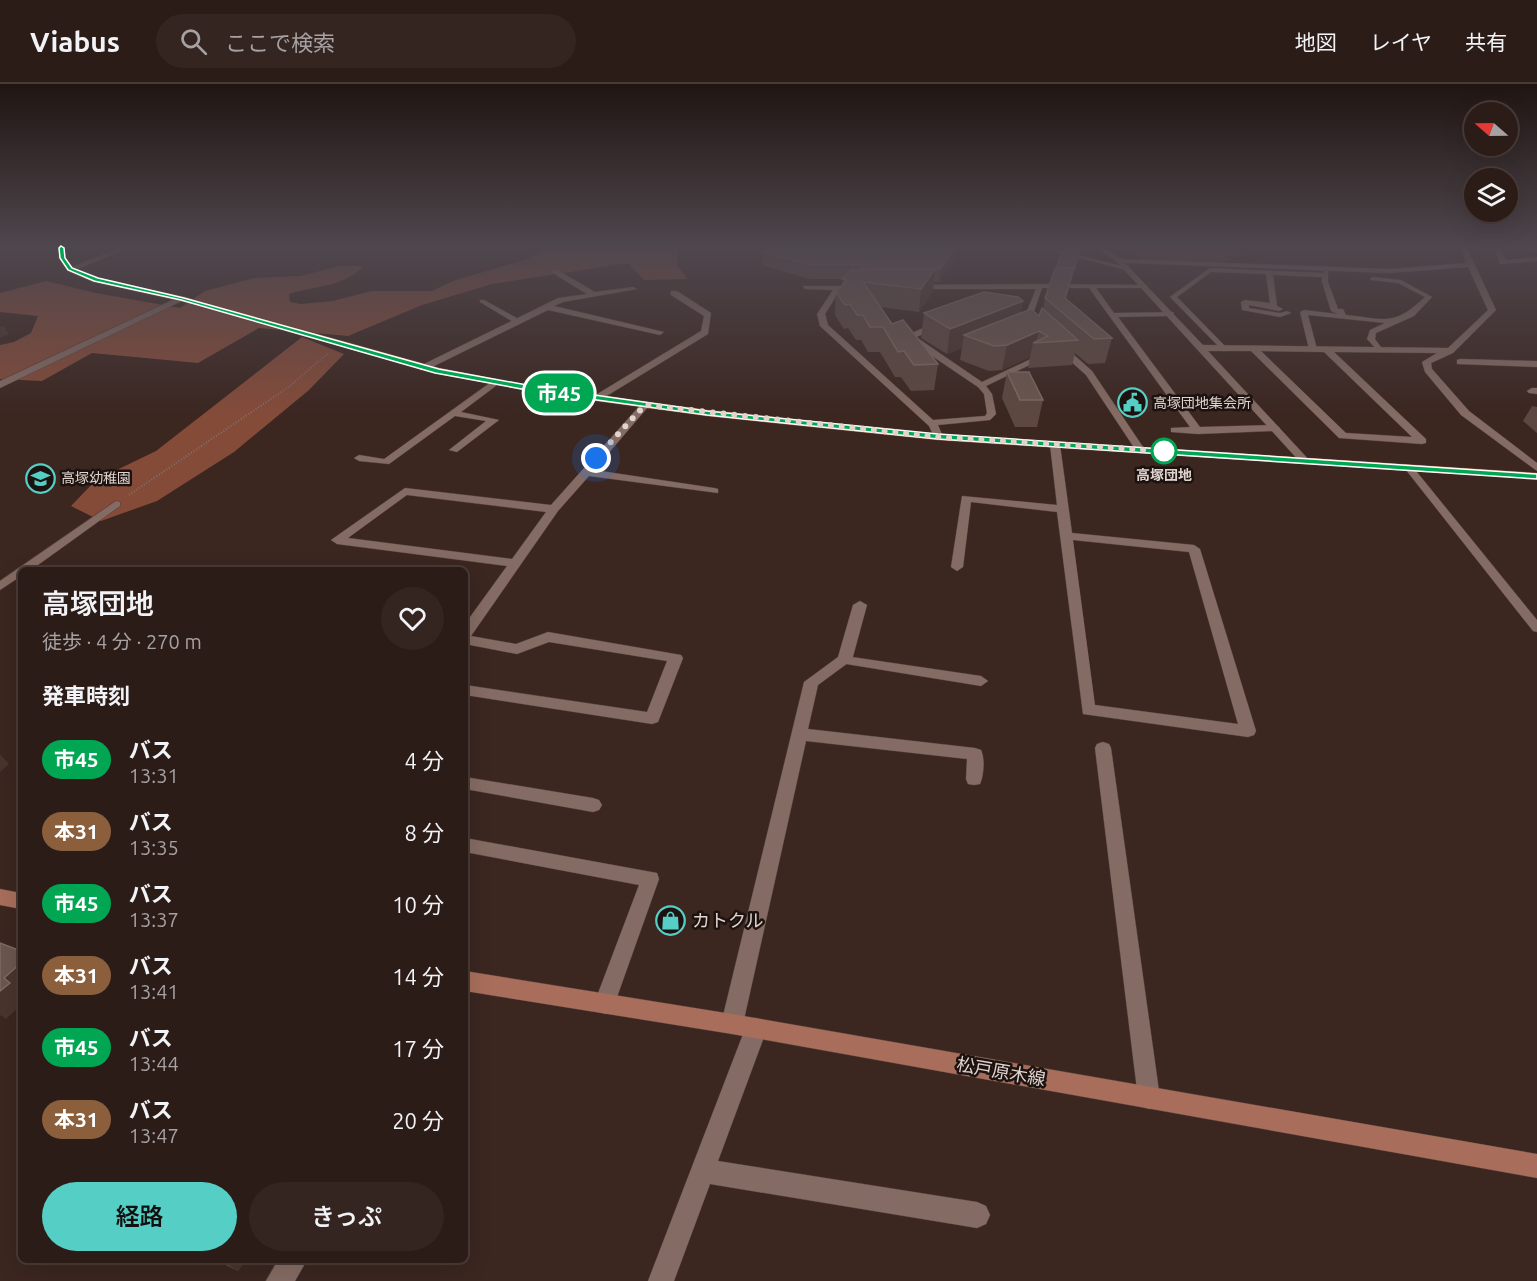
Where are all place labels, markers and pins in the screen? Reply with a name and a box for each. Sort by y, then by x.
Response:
public building icon: 高塚団地集会所 [1116,387,1148,419]
place label: 高塚団地集会所 [1153,395,1251,411]
marker: 高塚団地 [1151,438,1177,464]
school or university icon: 高塚幼稚園 [24,462,56,494]
place label: 高塚団地 [1136,467,1192,483]
place label: 高塚幼稚園 [61,470,131,486]
shop icon: カトクル [655,905,687,937]
place label: カトクル [692,910,763,930]

